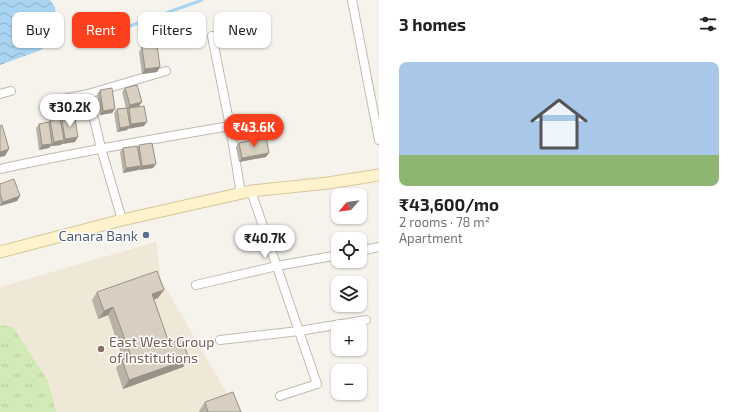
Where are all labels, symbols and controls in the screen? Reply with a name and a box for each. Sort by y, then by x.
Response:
chip: Buy [12,12,64,48]
chip: Rent [72,12,130,48]
chip: Filters [138,12,206,48]
chip: New [214,12,271,48]
icon: filters [697,13,719,35]
text: 3 homes [399,14,466,34]
icon: home [523,88,595,160]
pin: ₹30.2K [37,94,103,128]
text: ₹30.2K [49,99,91,115]
pin: ₹43.6K [221,114,287,148]
text: ₹43.6K [233,119,275,135]
north arrow [331,188,367,224]
map controls [331,188,367,400]
text: ₹43,600/mo [399,194,499,214]
text: 2 rooms · 78 m² [399,214,490,230]
pin: ₹40.7K [232,225,298,259]
place label: Canara Bank [58,227,138,244]
marker: Canara Bank [141,230,151,240]
text: ₹40.7K [244,230,286,246]
text: Apartment [399,230,463,246]
button: locate [331,232,367,268]
button: layers [331,276,367,312]
button: + [331,320,367,356]
place label: East West Group of Institutions [109,333,214,366]
marker: East West Group of Institutions [96,344,106,354]
button: − [331,364,367,400]

